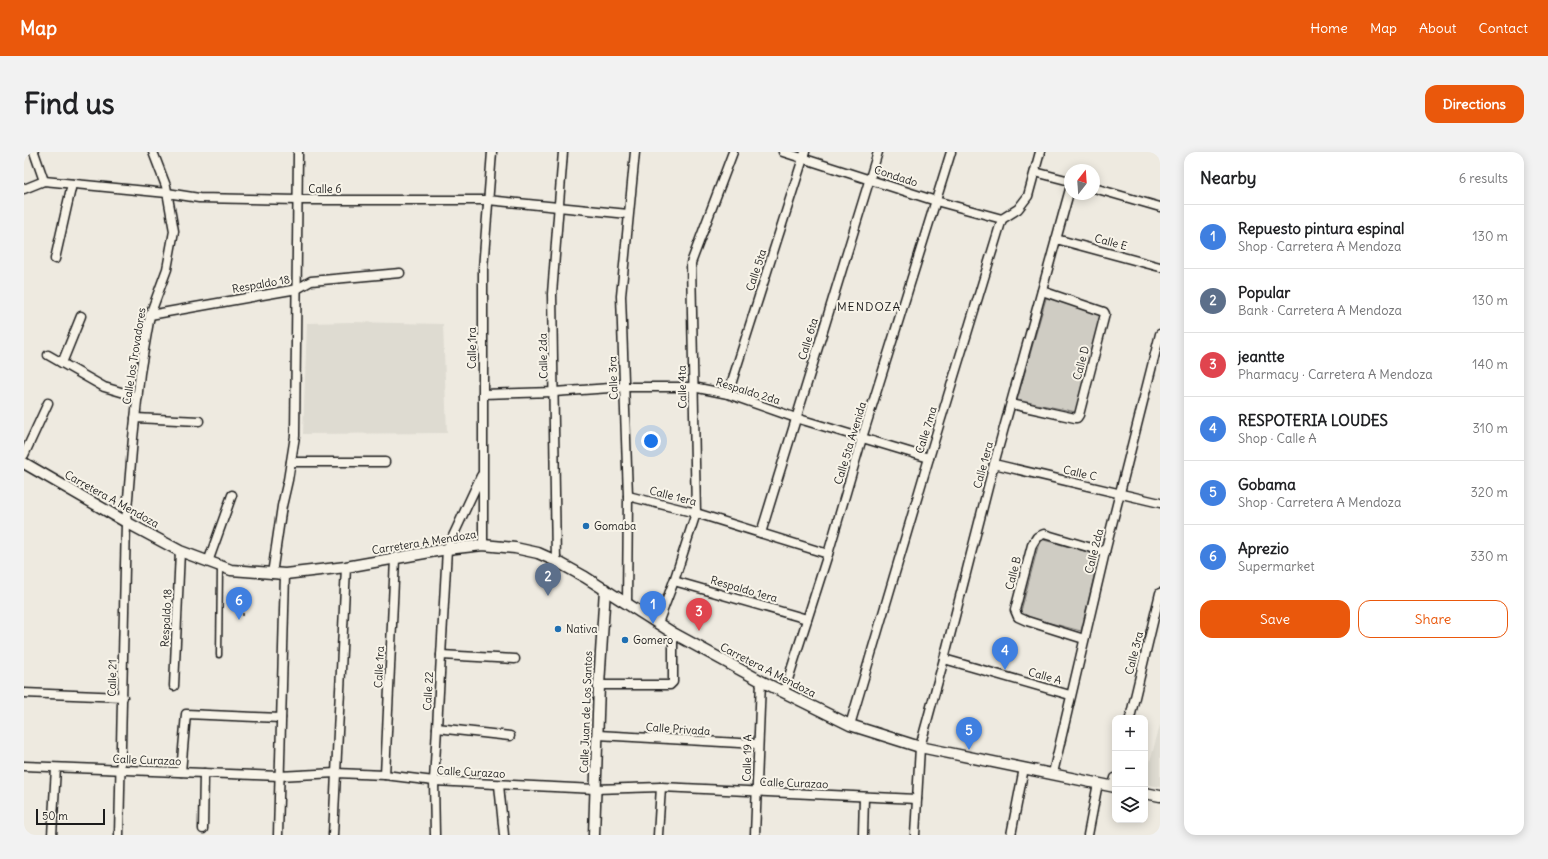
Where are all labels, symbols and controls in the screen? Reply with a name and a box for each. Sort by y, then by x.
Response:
text: Map [20,16,57,40]
text: Home [1310,19,1348,37]
text: Map [1370,19,1397,37]
text: About [1419,19,1457,37]
text: Contact [1479,19,1528,37]
button: Directions [1425,85,1524,123]
text: Find us [24,86,115,122]
street label: Condado [872,162,920,190]
north arrow [1064,164,1100,200]
text: Nearby [1200,167,1256,189]
text: 6 results [1459,170,1508,187]
street label: Calle 6 [308,182,342,196]
text: Repuesto pintura espinal [1238,219,1404,238]
text: 1 [1210,228,1216,245]
text: 130 m [1472,228,1508,245]
street label: Calle E [1093,231,1129,253]
text: Shop · Carretera A Mendoza [1238,238,1401,255]
street label: Calle 5ta [743,247,769,293]
street label: Respaldo 18 [231,272,291,296]
text: Popular [1238,283,1291,302]
text: 2 [1209,292,1217,309]
text: 130 m [1472,292,1508,309]
district label: MENDOZA [837,299,901,314]
text: Bank · Carretera A Mendoza [1238,302,1402,319]
street label: Calle los Trovadores [119,307,149,405]
street label: Calle 6ta [795,316,821,362]
street label: Calle 1ra [465,327,479,369]
street label: Calle 2da [536,333,550,379]
street label: Calle D [1070,344,1092,382]
text: jeantte [1238,347,1285,366]
street label: Calle 3ra [605,356,621,400]
text: 3 [1209,356,1217,373]
text: 140 m [1472,356,1508,373]
street label: Calle 4ta [675,365,689,409]
text: Pharmacy · Carretera A Mendoza [1238,366,1433,383]
street label: Respaldo 2da [714,375,782,407]
street label: Calle 5ta Avenida [831,400,869,486]
street label: Calle 7ma [912,405,940,455]
text: RESPOTERIA LOUDES [1238,411,1388,430]
text: 4 [1209,420,1217,437]
text: 310 m [1473,420,1508,437]
text: Shop · Calle A [1238,430,1317,447]
your location [641,431,661,451]
street label: Calle 1era [970,440,996,490]
street label: Calle C [1062,462,1098,484]
street label: Carretera A Mendoza [62,467,162,531]
text: Gobama [1238,475,1296,494]
street label: Calle 1era [648,483,698,509]
text: 5 [1209,484,1217,501]
text: 320 m [1470,484,1508,501]
text: Shop · Carretera A Mendoza [1238,494,1401,511]
place label: Gomaba [594,519,636,533]
marker: Gomaba [581,521,591,531]
street label: Carretera A Mendoza [371,527,477,557]
street label: Calle 2da [1082,527,1106,575]
text: Aprezio [1238,539,1289,558]
text: 6 [1209,548,1217,565]
text: 330 m [1470,548,1508,565]
street label: Calle B [1002,555,1024,591]
text: Supermarket [1238,558,1315,575]
pin: 2 [535,563,561,596]
street label: Respaldo 1era [709,573,779,605]
pin: 6 [226,587,252,620]
street label: Respaldo 18 [157,588,175,648]
pin: 1 [640,591,666,624]
pin: 3 [686,598,712,631]
button: Save [1200,600,1350,638]
button: Share [1358,600,1508,638]
place label: Nativa [566,622,598,636]
marker: Nativa [553,624,563,634]
street label: Calle 3ra [1122,630,1146,676]
place label: Gomero [633,633,673,647]
marker: Gomero [620,635,630,645]
pin: 4 [992,637,1018,670]
street label: Carretera A Mendoza [718,640,818,700]
street label: Calle 1ra [371,646,387,688]
street label: Calle Juan de Los Santos [577,651,595,773]
street label: Calle 21 [105,659,119,697]
street label: Calle A [1027,665,1063,687]
street label: Calle 22 [420,671,436,711]
map controls [1112,715,1148,823]
button: + [1112,715,1148,751]
pin: 5 [956,717,982,750]
street label: Calle Privada [645,720,711,738]
street label: Calle 19 A [740,734,754,782]
button: − [1112,751,1148,787]
street label: Calle Curazao [112,752,182,768]
street label: Calle Curazao [436,763,506,781]
street label: Calle Curazao [759,775,829,791]
button: layers [1112,787,1148,823]
scale bar [36,807,105,826]
text: 50 m [42,809,68,823]

